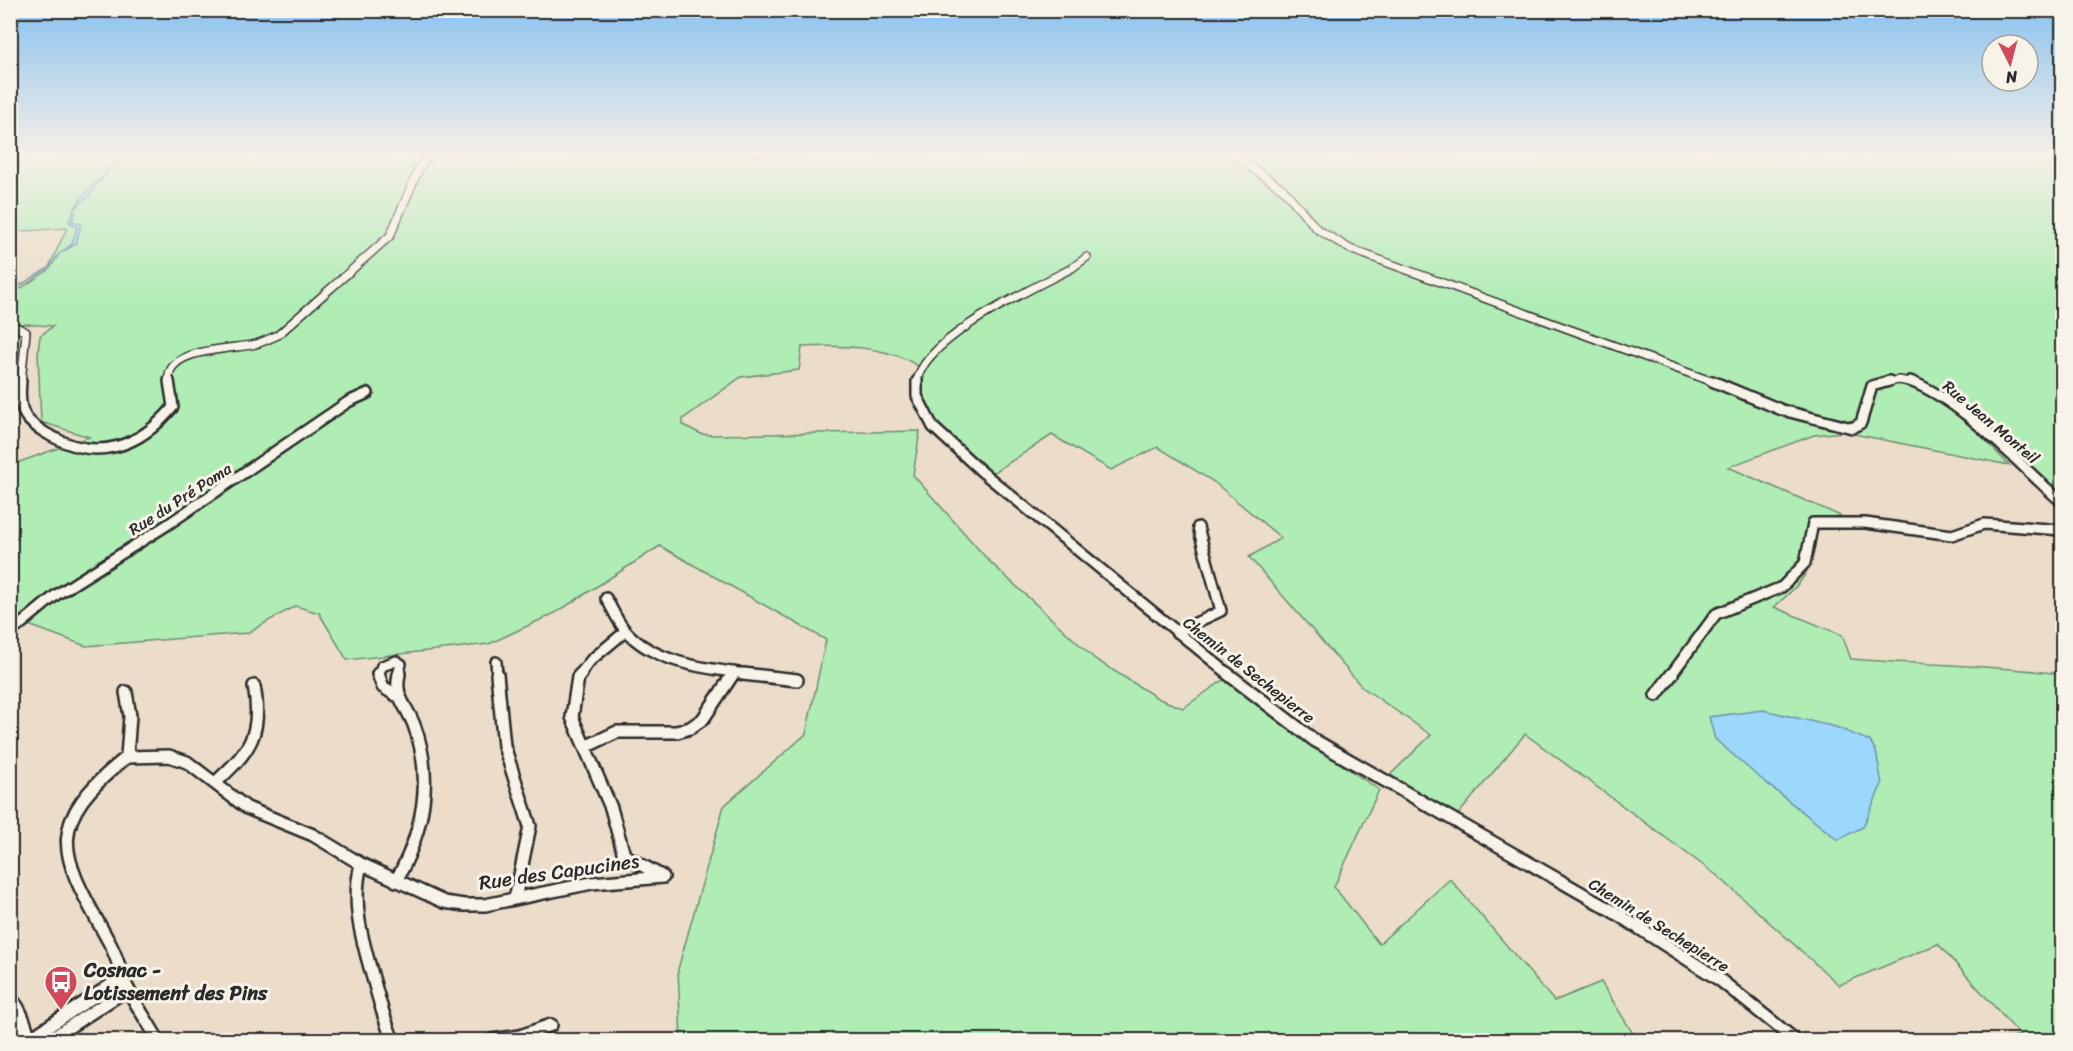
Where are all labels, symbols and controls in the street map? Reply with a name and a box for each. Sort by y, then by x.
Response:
north arrow [1980,33,2040,93]
text: N [2004,62,2020,93]
street label: Rue Jean Monteil [1936,372,2046,472]
street label: Rue du Pré Poma [122,454,238,543]
street label: Chemin de Sechepierre [1176,609,1322,731]
street label: Rue des Capucines [477,843,642,901]
street label: Chemin de Sechepierre [1583,870,1735,980]
place label: Cosnac - Lotissement des Pins [83,953,268,1011]
bus stop icon: Cosnac - Lotissement des Pins [43,964,79,1011]

